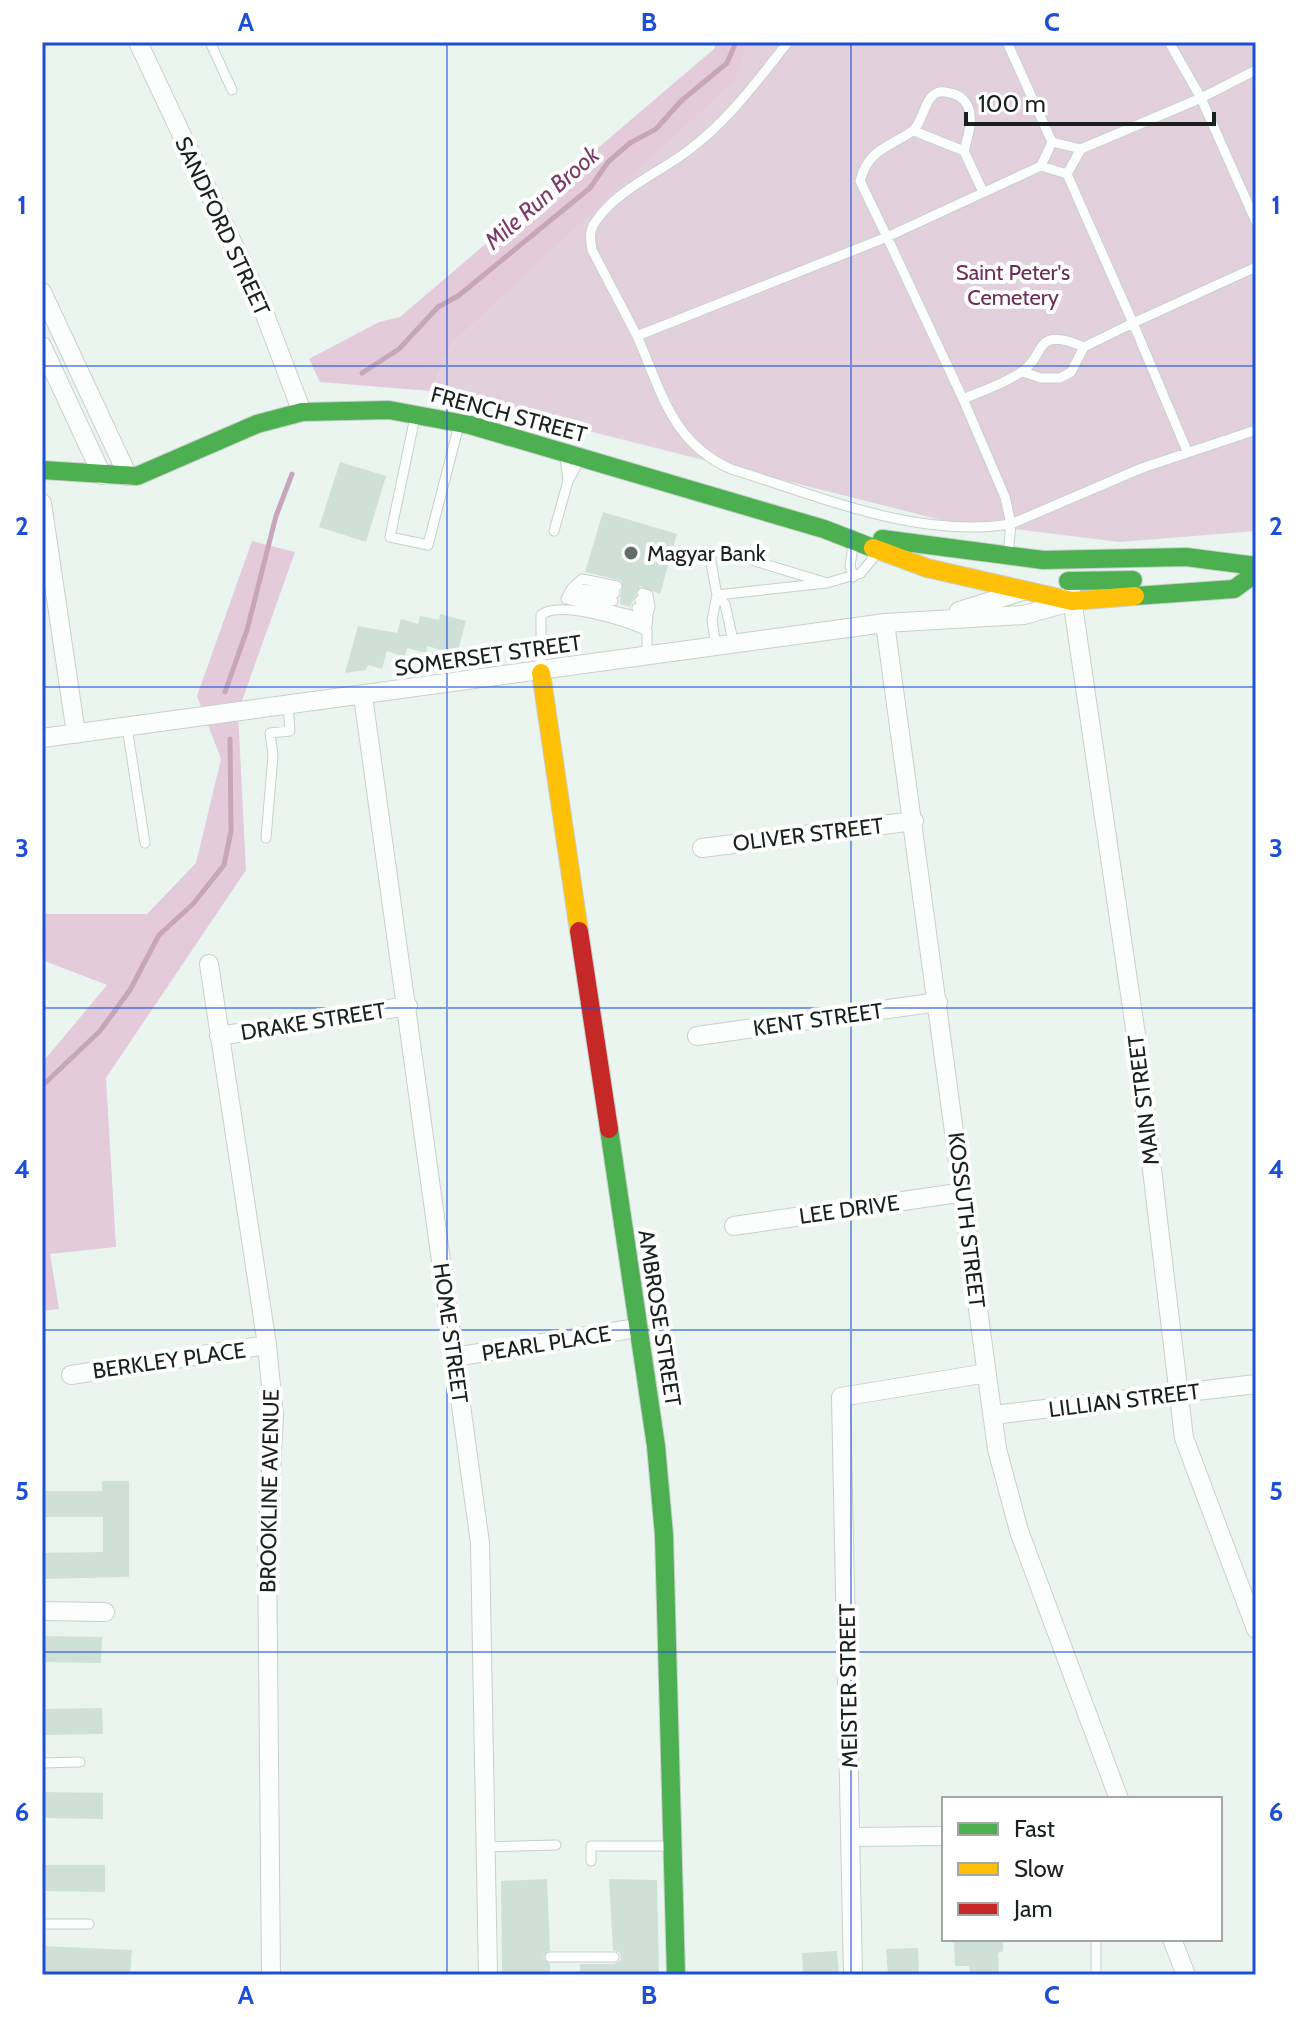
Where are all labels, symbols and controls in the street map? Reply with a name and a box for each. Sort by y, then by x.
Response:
text: A [238,6,255,38]
text: B [641,6,657,38]
text: C [1044,6,1060,38]
scale bar [966,76,1214,126]
text: 100 m [978,89,1046,118]
street label: SANDFORD STREET [169,132,276,320]
water label: Mile Run Brook [478,140,605,256]
text: 1 [17,189,27,221]
text: 1 [1271,189,1281,221]
park label: Saint Peter's Cemetery [956,259,1070,311]
street label: FRENCH STREET [428,381,590,448]
text: 2 [15,510,29,542]
text: 2 [1269,510,1283,542]
place label: Magyar Bank [647,540,766,567]
marker: Magyar Bank [622,544,640,562]
street label: SOMERSET STREET [393,629,584,682]
street label: OLIVER STREET [731,812,885,857]
text: 3 [15,832,29,864]
text: 3 [1269,832,1283,864]
street label: DRAKE STREET [239,997,388,1046]
street label: KENT STREET [751,997,885,1042]
street label: MAIN STREET [1122,1033,1165,1167]
street label: KOSSUTH STREET [942,1131,991,1310]
text: 4 [14,1153,30,1185]
text: 4 [1268,1153,1284,1185]
street label: LEE DRIVE [797,1189,901,1230]
street label: AMBROSE STREET [632,1228,687,1409]
street label: HOME STREET [427,1261,474,1405]
street label: PEARL PLACE [480,1320,612,1367]
street label: BERKLEY PLACE [91,1336,247,1385]
street label: LILLIAN STREET [1047,1378,1202,1423]
street label: BROOKLINE AVENUE [254,1389,285,1593]
text: 5 [15,1475,29,1507]
text: 5 [1269,1475,1283,1507]
street label: MEISTER STREET [834,1603,863,1768]
text: 6 [15,1796,29,1828]
text: 6 [1269,1796,1283,1828]
legend [942,1797,1222,1941]
text: Fast [1014,1814,1055,1843]
text: Slow [1014,1854,1064,1883]
text: Jam [1013,1894,1052,1923]
text: A [238,1979,255,2011]
text: B [641,1979,657,2011]
text: C [1044,1979,1060,2011]

